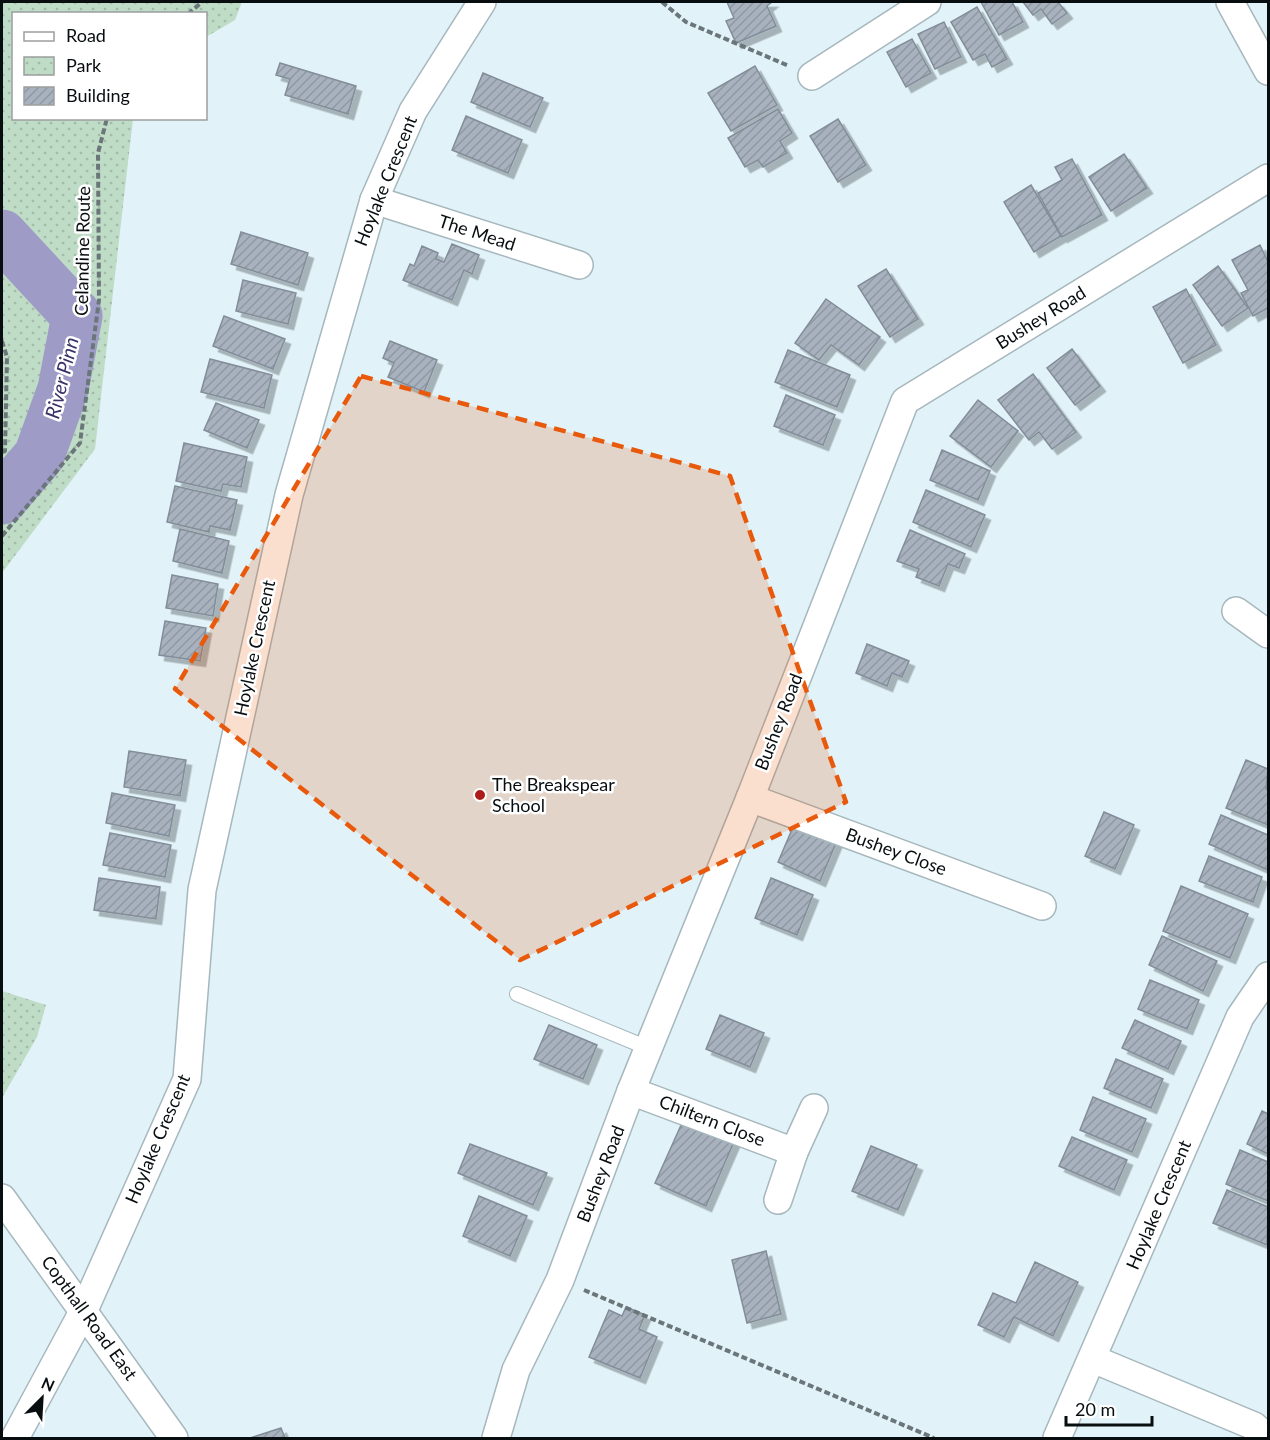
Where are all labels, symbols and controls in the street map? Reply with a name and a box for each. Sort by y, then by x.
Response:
legend [12,12,207,120]
text: Road [66,24,106,46]
text: Park [66,54,102,76]
text: Building [66,84,130,106]
street label: Hoylake Crescent [349,112,421,249]
street label: Celandine Route [70,186,94,316]
street label: The Mead [436,209,519,255]
street label: Bushey Road [991,281,1090,353]
water label: River Pinn [39,335,83,421]
street label: Hoylake Crescent [229,577,279,718]
street label: Bushey Road [750,670,807,773]
place label: The Breakspear School [492,773,615,816]
marker: The Breakspear School [473,788,487,802]
street label: Bushey Close [843,823,950,879]
street label: Hoylake Crescent [120,1070,194,1207]
street label: Chiltern Close [656,1090,768,1150]
street label: Bushey Road [572,1122,629,1225]
street label: Hoylake Crescent [1121,1136,1195,1273]
street label: Copthall Road East [37,1251,143,1384]
north arrow [12,1368,72,1428]
text: N [39,1373,58,1395]
scale bar [1066,1389,1152,1427]
text: 20 m [1075,1398,1115,1420]

